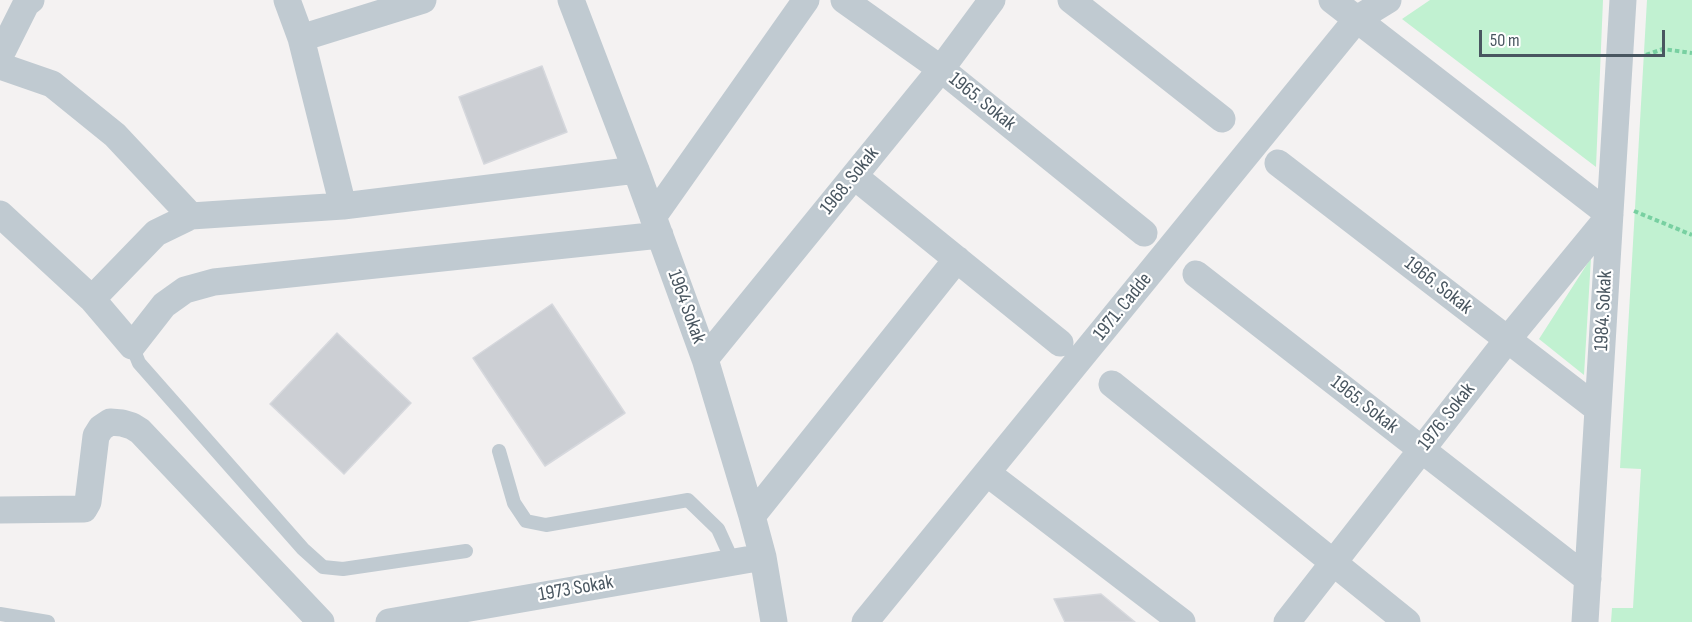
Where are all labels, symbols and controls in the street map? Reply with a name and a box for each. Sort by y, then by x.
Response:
scale bar [1482,18,1668,56]
text: 50 m [1490,30,1520,51]
street label: 1965. Sokak [944,68,1020,136]
street label: 1968. Sokak [815,142,885,220]
street label: 1966. Sokak [1399,252,1477,320]
street label: 1964 Sokak [662,267,710,347]
street label: 1971. Cadde [1088,268,1158,346]
street label: 1984. Sokak [1590,270,1618,352]
street label: 1965. Sokak [1325,371,1403,439]
street label: 1976. Sokak [1413,379,1481,455]
street label: 1973 Sokak [537,571,615,607]

